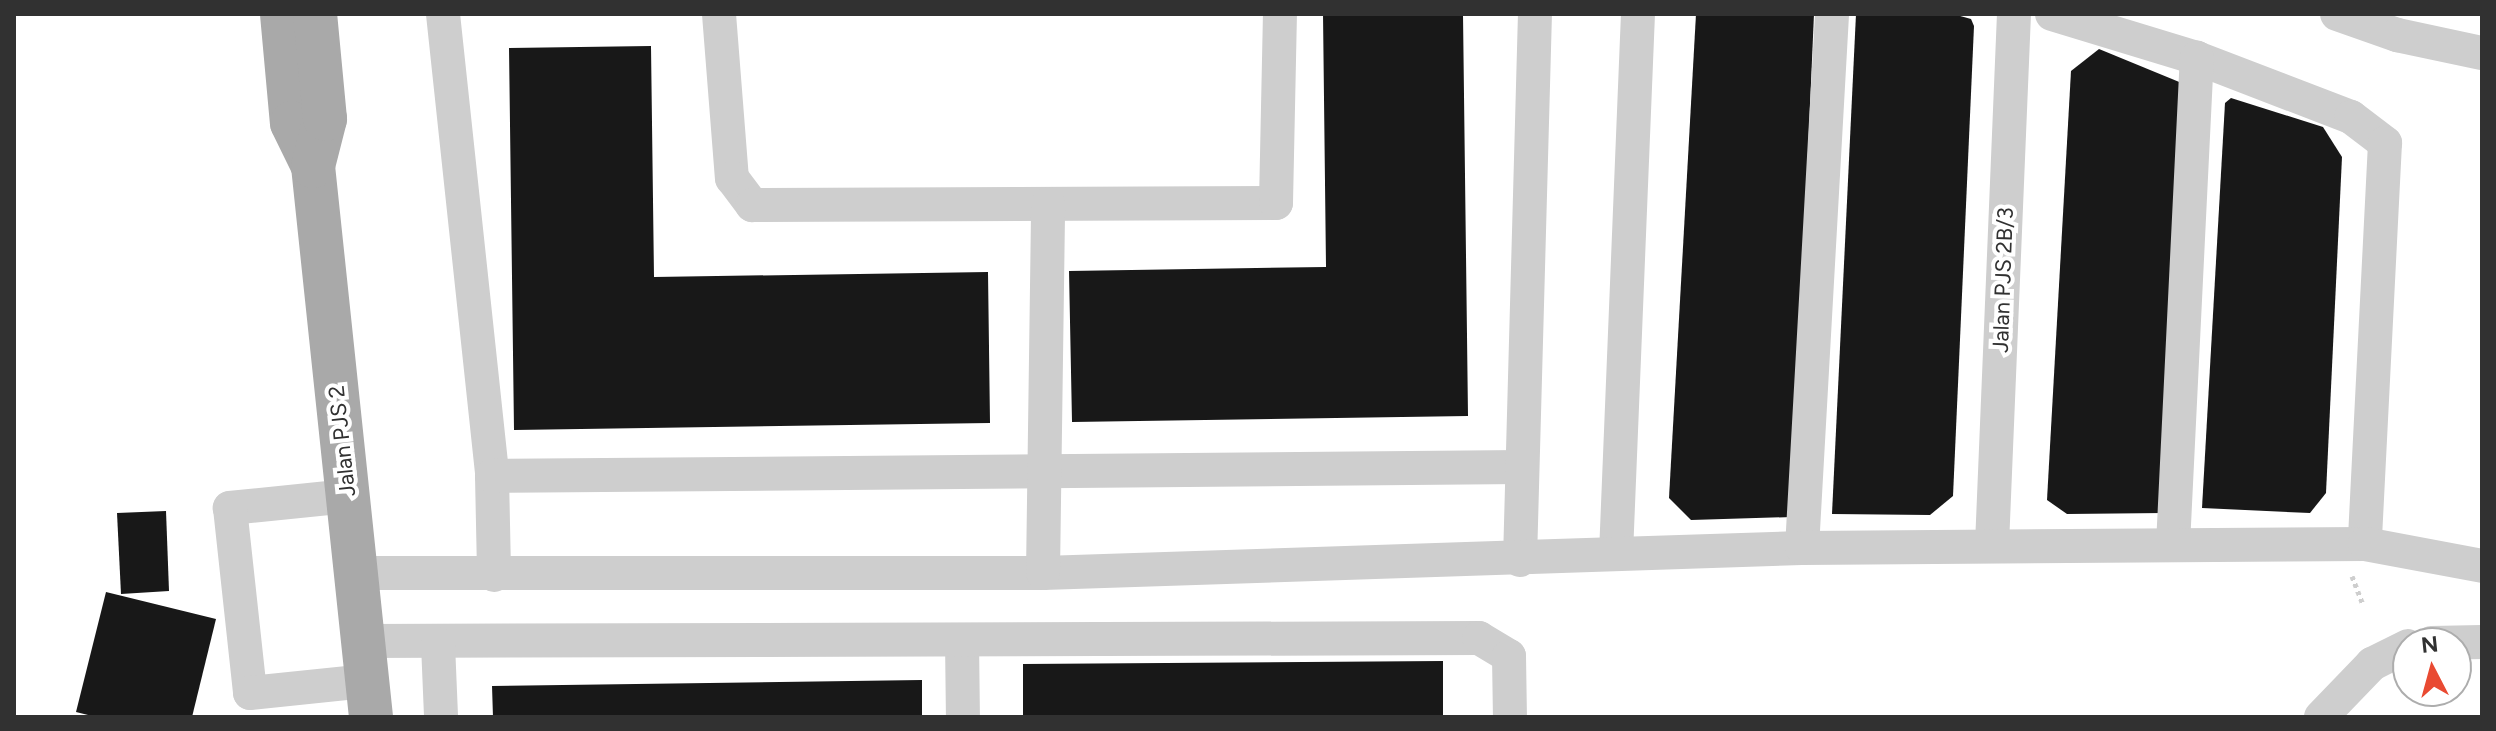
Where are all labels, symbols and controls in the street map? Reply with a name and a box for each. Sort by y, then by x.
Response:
street label: Jalan PJS 2B/3 [1987,207,2019,353]
street label: Jalan PJS 2 [323,384,361,498]
north arrow [2392,627,2472,707]
text: N [2420,630,2440,659]

